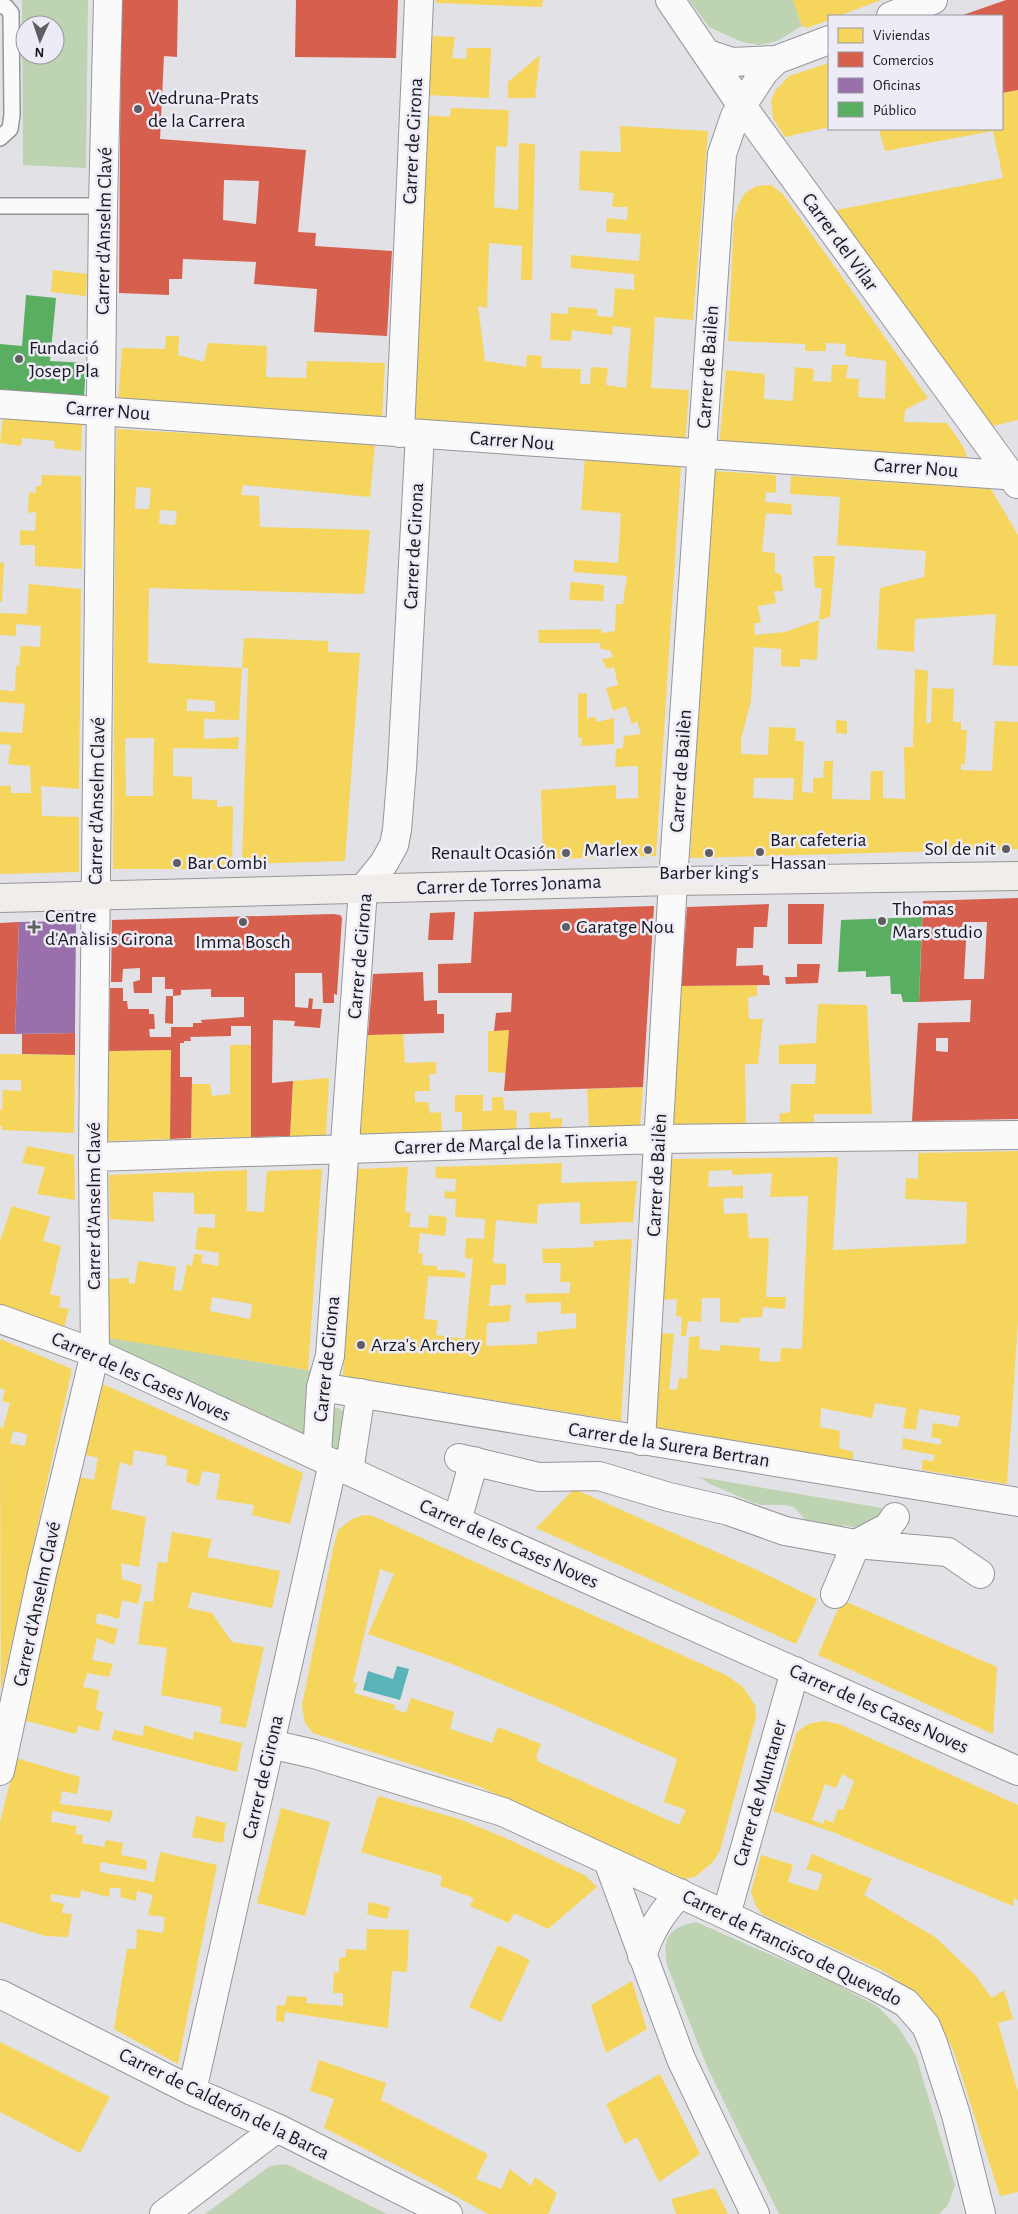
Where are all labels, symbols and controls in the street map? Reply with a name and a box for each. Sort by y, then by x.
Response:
north arrow [15,15,65,65]
legend [828,15,1003,130]
text: Viviendas [873,28,930,43]
text: N [34,45,45,59]
text: Comercios [873,53,934,68]
street label: Carrer de Girona [400,77,426,205]
text: Oficinas [873,78,920,93]
place label: Vedruna-Prats de la Carrera [148,88,259,131]
marker: Vedruna-Prats de la Carrera [132,103,144,115]
text: Público [873,103,916,118]
street label: Carrer d'Anselm Clavé [93,147,115,315]
street label: Carrer del Vilar [798,189,882,295]
street label: Carrer de Bailèn [694,305,722,429]
place label: Fundació Josep Pla [29,338,99,381]
marker: Fundació Josep Pla [13,353,25,365]
street label: Carrer Nou [65,398,151,424]
street label: Carrer Nou [469,428,555,454]
street label: Carrer Nou [873,455,959,481]
street label: Carrer de Girona [401,482,427,610]
street label: Carrer de Bailèn [667,709,695,833]
street label: Carrer d'Anselm Clavé [86,717,108,885]
place label: Bar cafeteria Hassan [770,830,867,873]
place label: Sol de nit [924,839,997,859]
place label: Marlex [584,840,638,860]
place label: Renault Ocasión [430,843,556,863]
marker: Sol de nit [1000,843,1012,855]
marker: Marlex [642,844,654,856]
marker: Bar cafeteria Hassan [754,846,766,858]
marker: Renault Ocasión [560,847,572,859]
marker: Barber king's [703,847,715,859]
place label: Bar Combi [187,853,267,873]
marker: Bar Combi [171,857,183,869]
place label: Barber king's [659,863,759,883]
street label: Carrer de Torres Jonama [416,872,602,898]
street label: Carrer de Girona [345,892,375,1020]
place label: Thomas Mars studio [892,899,983,942]
place label: Centre d'Anàlisis Girona [45,906,174,949]
marker: Thomas Mars studio [876,915,888,927]
marker: Imma Bosch [237,916,249,928]
place label: Garatge Nou [576,917,674,937]
marker: Centre d'Anàlisis Girona [27,920,41,934]
marker: Garatge Nou [560,921,572,933]
place label: Imma Bosch [195,932,291,952]
street label: Carrer de Bailèn [644,1113,670,1237]
street label: Carrer d'Anselm Clavé [84,1122,104,1290]
street label: Carrer de Marçal de la Tinxeria [394,1130,628,1158]
street label: Carrer de Girona [310,1295,344,1423]
street label: Carrer de les Cases Noves [48,1328,234,1426]
place label: Arza's Archery [371,1335,481,1355]
marker: Arza's Archery [355,1339,367,1351]
street label: Carrer de la Surera Bertran [567,1419,771,1471]
street label: Carrer de les Cases Noves [416,1495,602,1593]
street label: Carrer d'Anselm Clavé [10,1520,64,1688]
street label: Carrer de les Cases Noves [786,1660,972,1758]
street label: Carrer de Girona [239,1713,287,1841]
street label: Carrer de Muntaner [730,1717,791,1868]
street label: Carrer de Francisco de Quevedo [679,1886,905,2010]
street label: Carrer de Calderón de la Barca [116,2044,332,2164]

